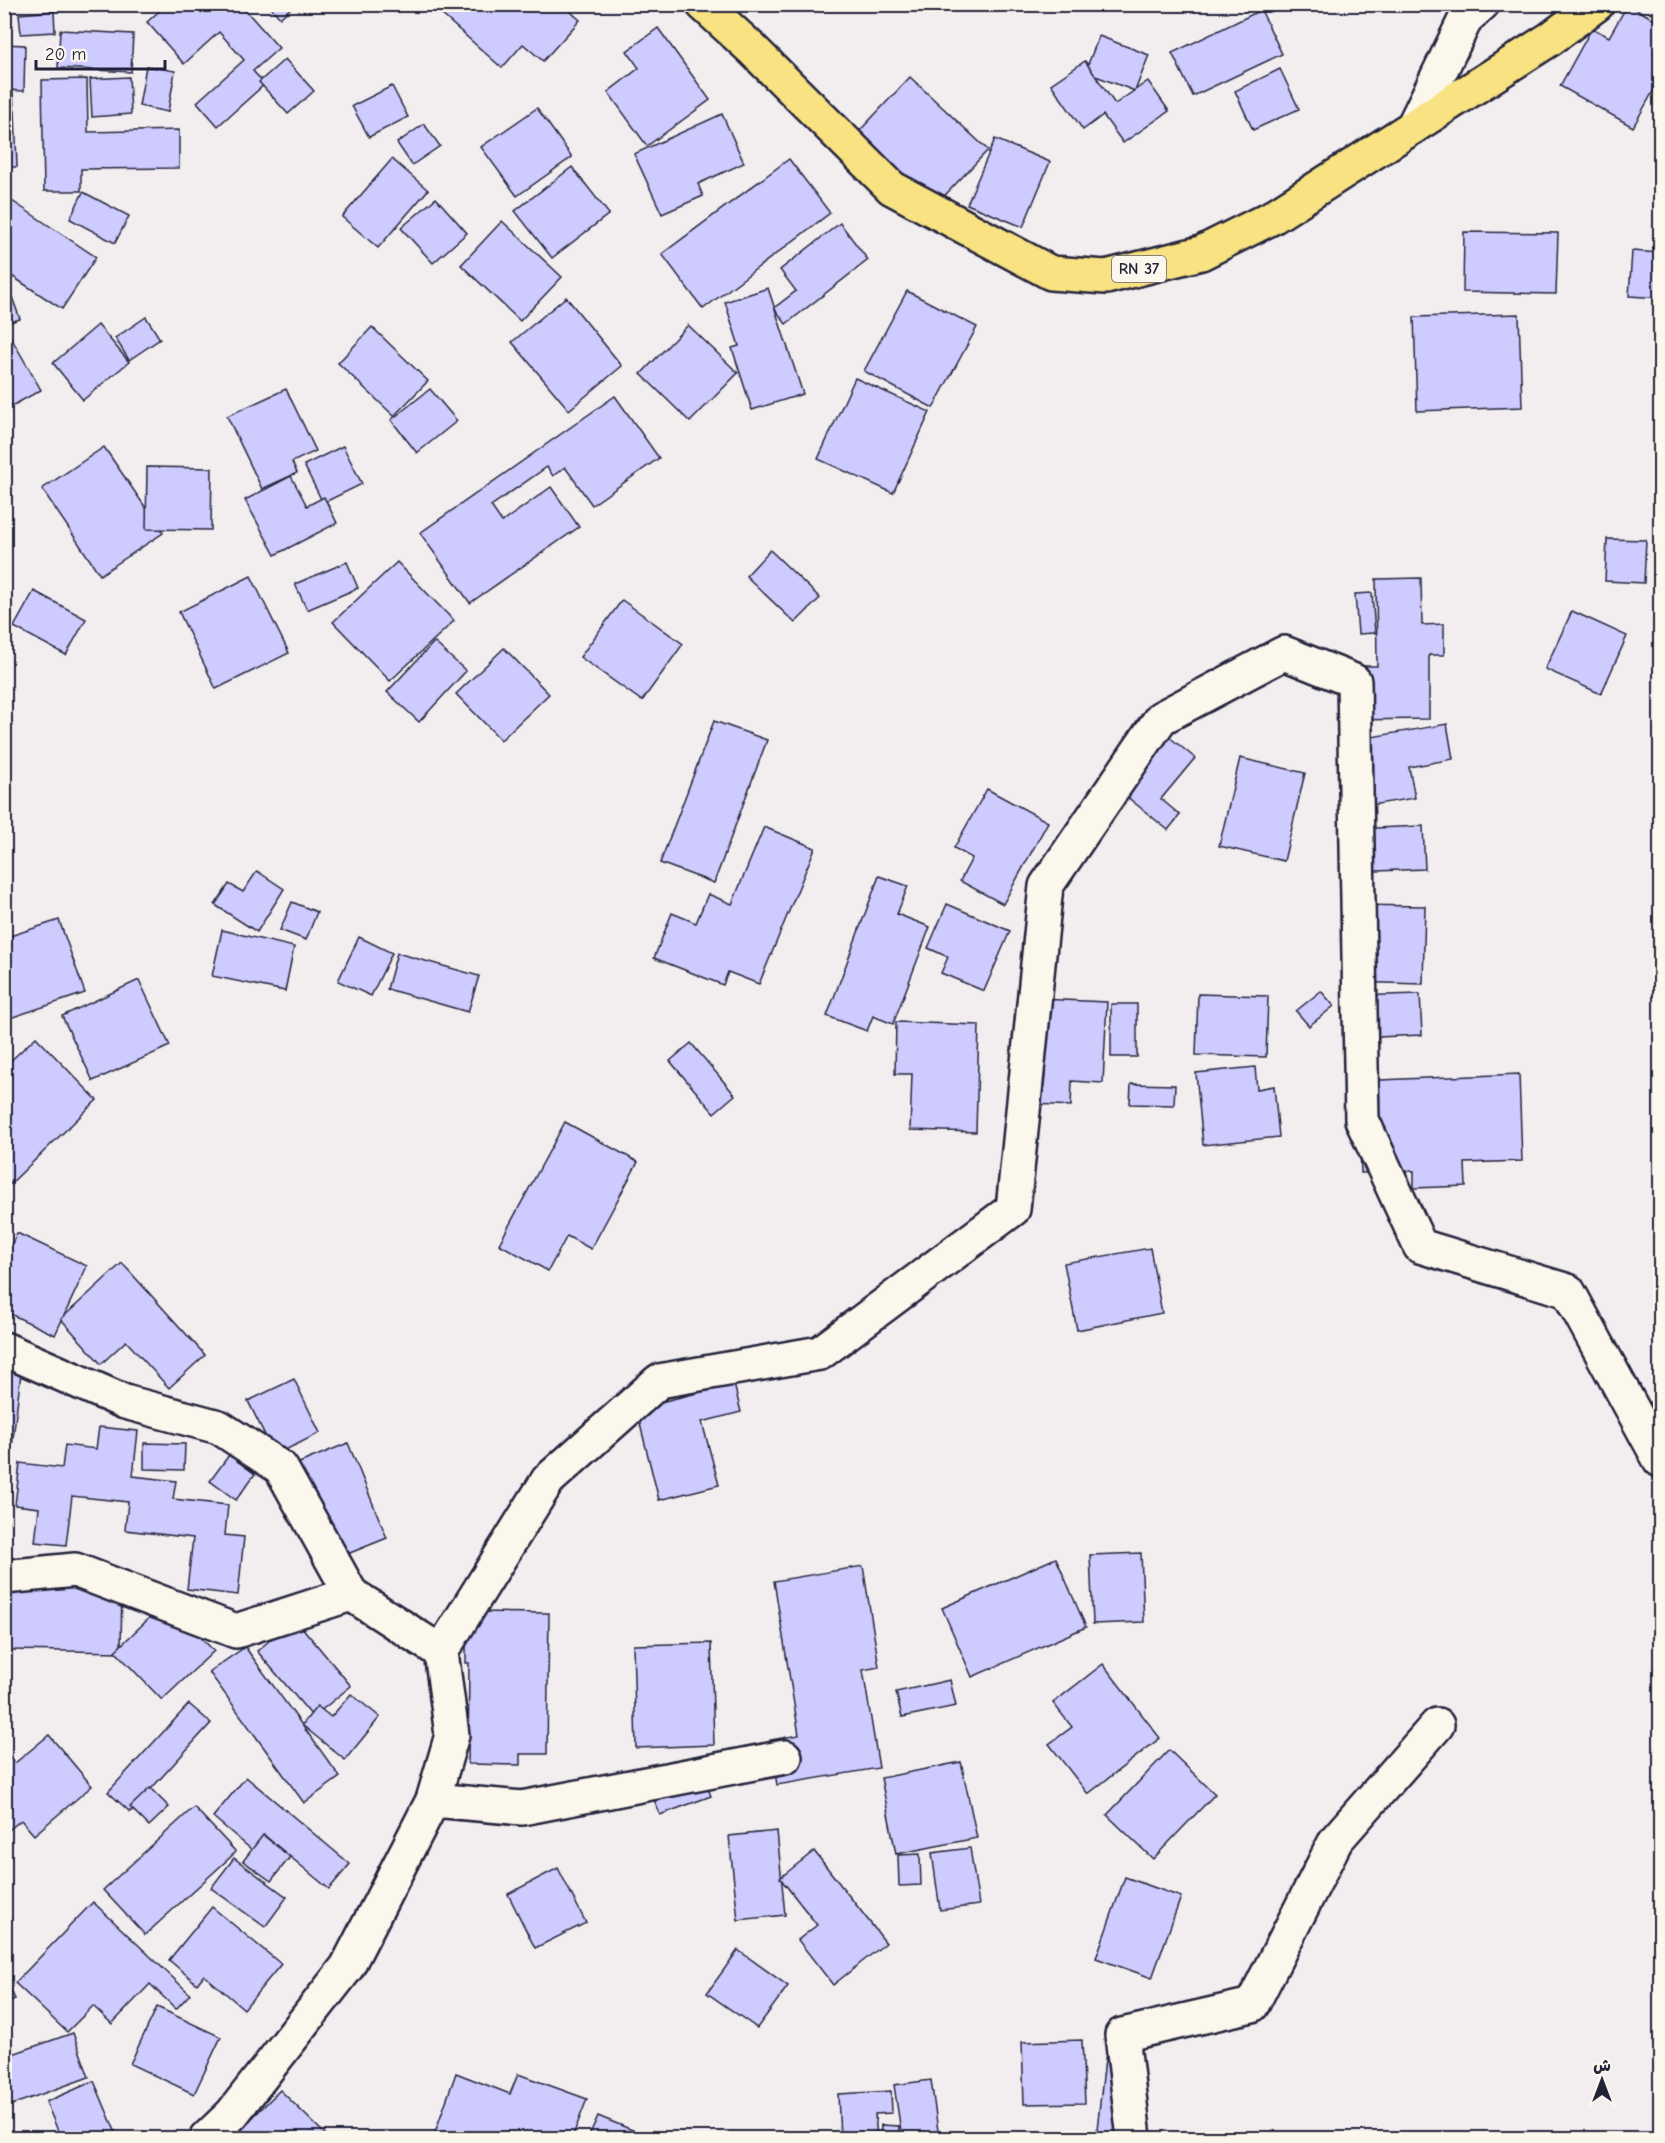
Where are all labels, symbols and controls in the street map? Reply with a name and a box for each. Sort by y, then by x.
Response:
scale bar [36,33,165,71]
text: 20 m [45,44,86,65]
road number: RN 37 [1112,256,1166,282]
north arrow [1572,2050,1632,2110]
text: ش [1593,2057,1611,2075]

